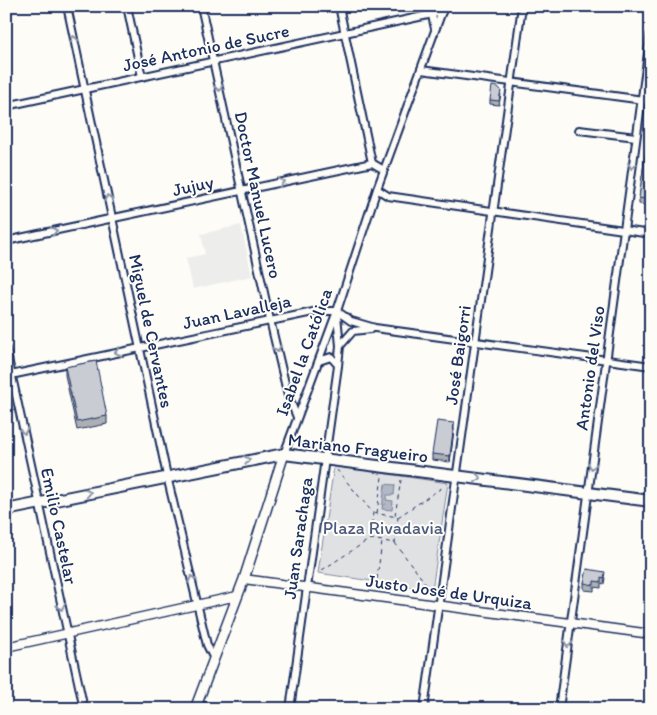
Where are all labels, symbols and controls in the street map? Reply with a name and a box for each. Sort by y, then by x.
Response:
street label: José Antonio de Sucre [121,20,291,76]
one-way arrow [69,35,80,44]
one-way arrow [213,84,224,93]
street label: Doctor Manuel Lucero [230,109,286,281]
one-way arrow [628,162,638,170]
street label: Jujuy [171,171,216,201]
one-way arrow [277,178,286,188]
one-way arrow [103,194,114,203]
one-way arrow [49,226,58,237]
street label: Miguel de Cervantes [124,252,178,410]
street label: Isabel la Católica [271,285,337,419]
street label: Juan Lavalleja [181,290,294,334]
street label: José Baigorri [440,304,476,406]
street label: Antonio del Viso [570,304,610,432]
one-way arrow [271,345,282,354]
one-way arrow [113,346,122,357]
one-way arrow [18,426,29,435]
street label: Mariano Fragueiro [287,428,429,468]
one-way arrow [243,456,252,466]
one-way arrow [587,462,598,470]
street label: Emilio Castelar [36,466,82,587]
one-way arrow [474,472,482,483]
street label: Juan Sarachaga [279,475,318,600]
one-way arrow [84,488,93,499]
park label: Plaza Rivadavia [323,517,444,539]
street label: Justo José de Urquiza [365,569,534,615]
one-way arrow [187,574,198,583]
one-way arrow [56,602,66,611]
one-way arrow [563,641,574,649]

